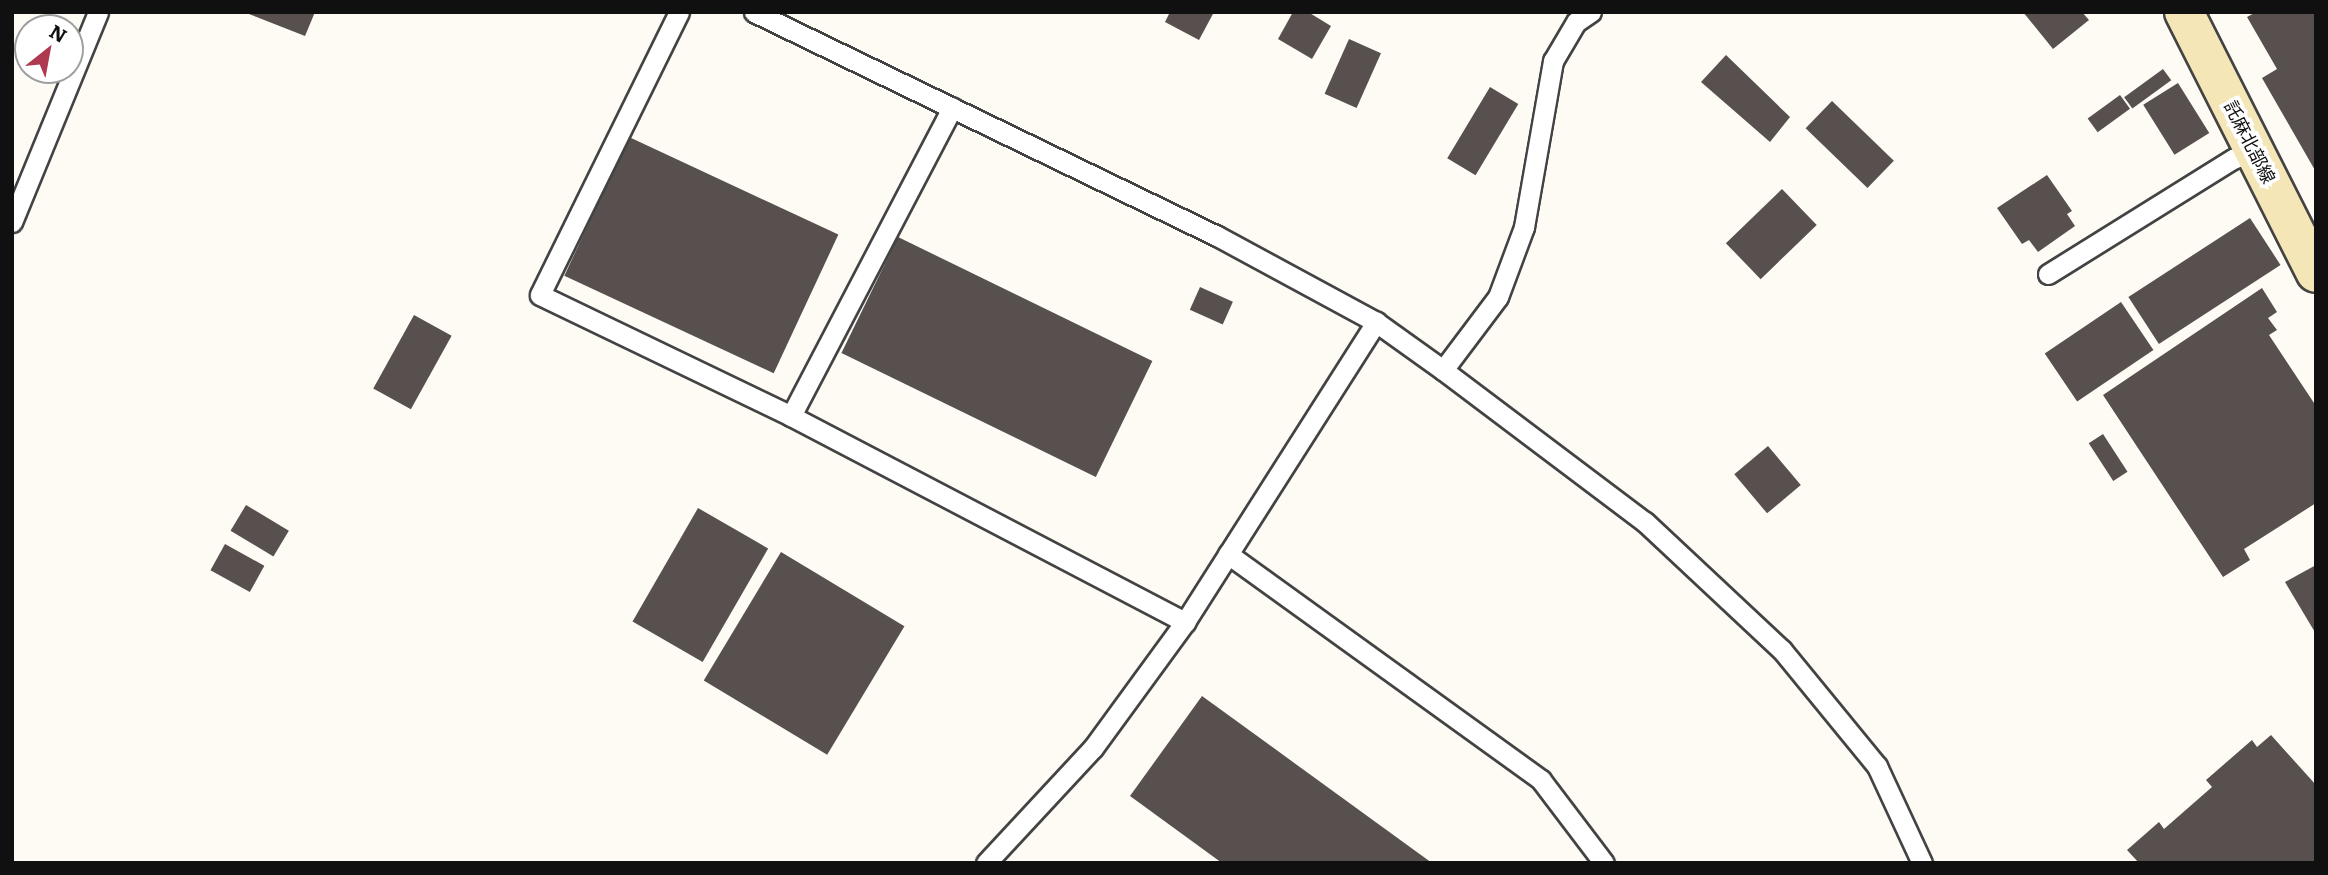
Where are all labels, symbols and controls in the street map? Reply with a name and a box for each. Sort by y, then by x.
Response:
north arrow [14,14,84,84]
text: N [45,17,73,49]
street label: 託麻北部線 [2220,97,2280,187]

